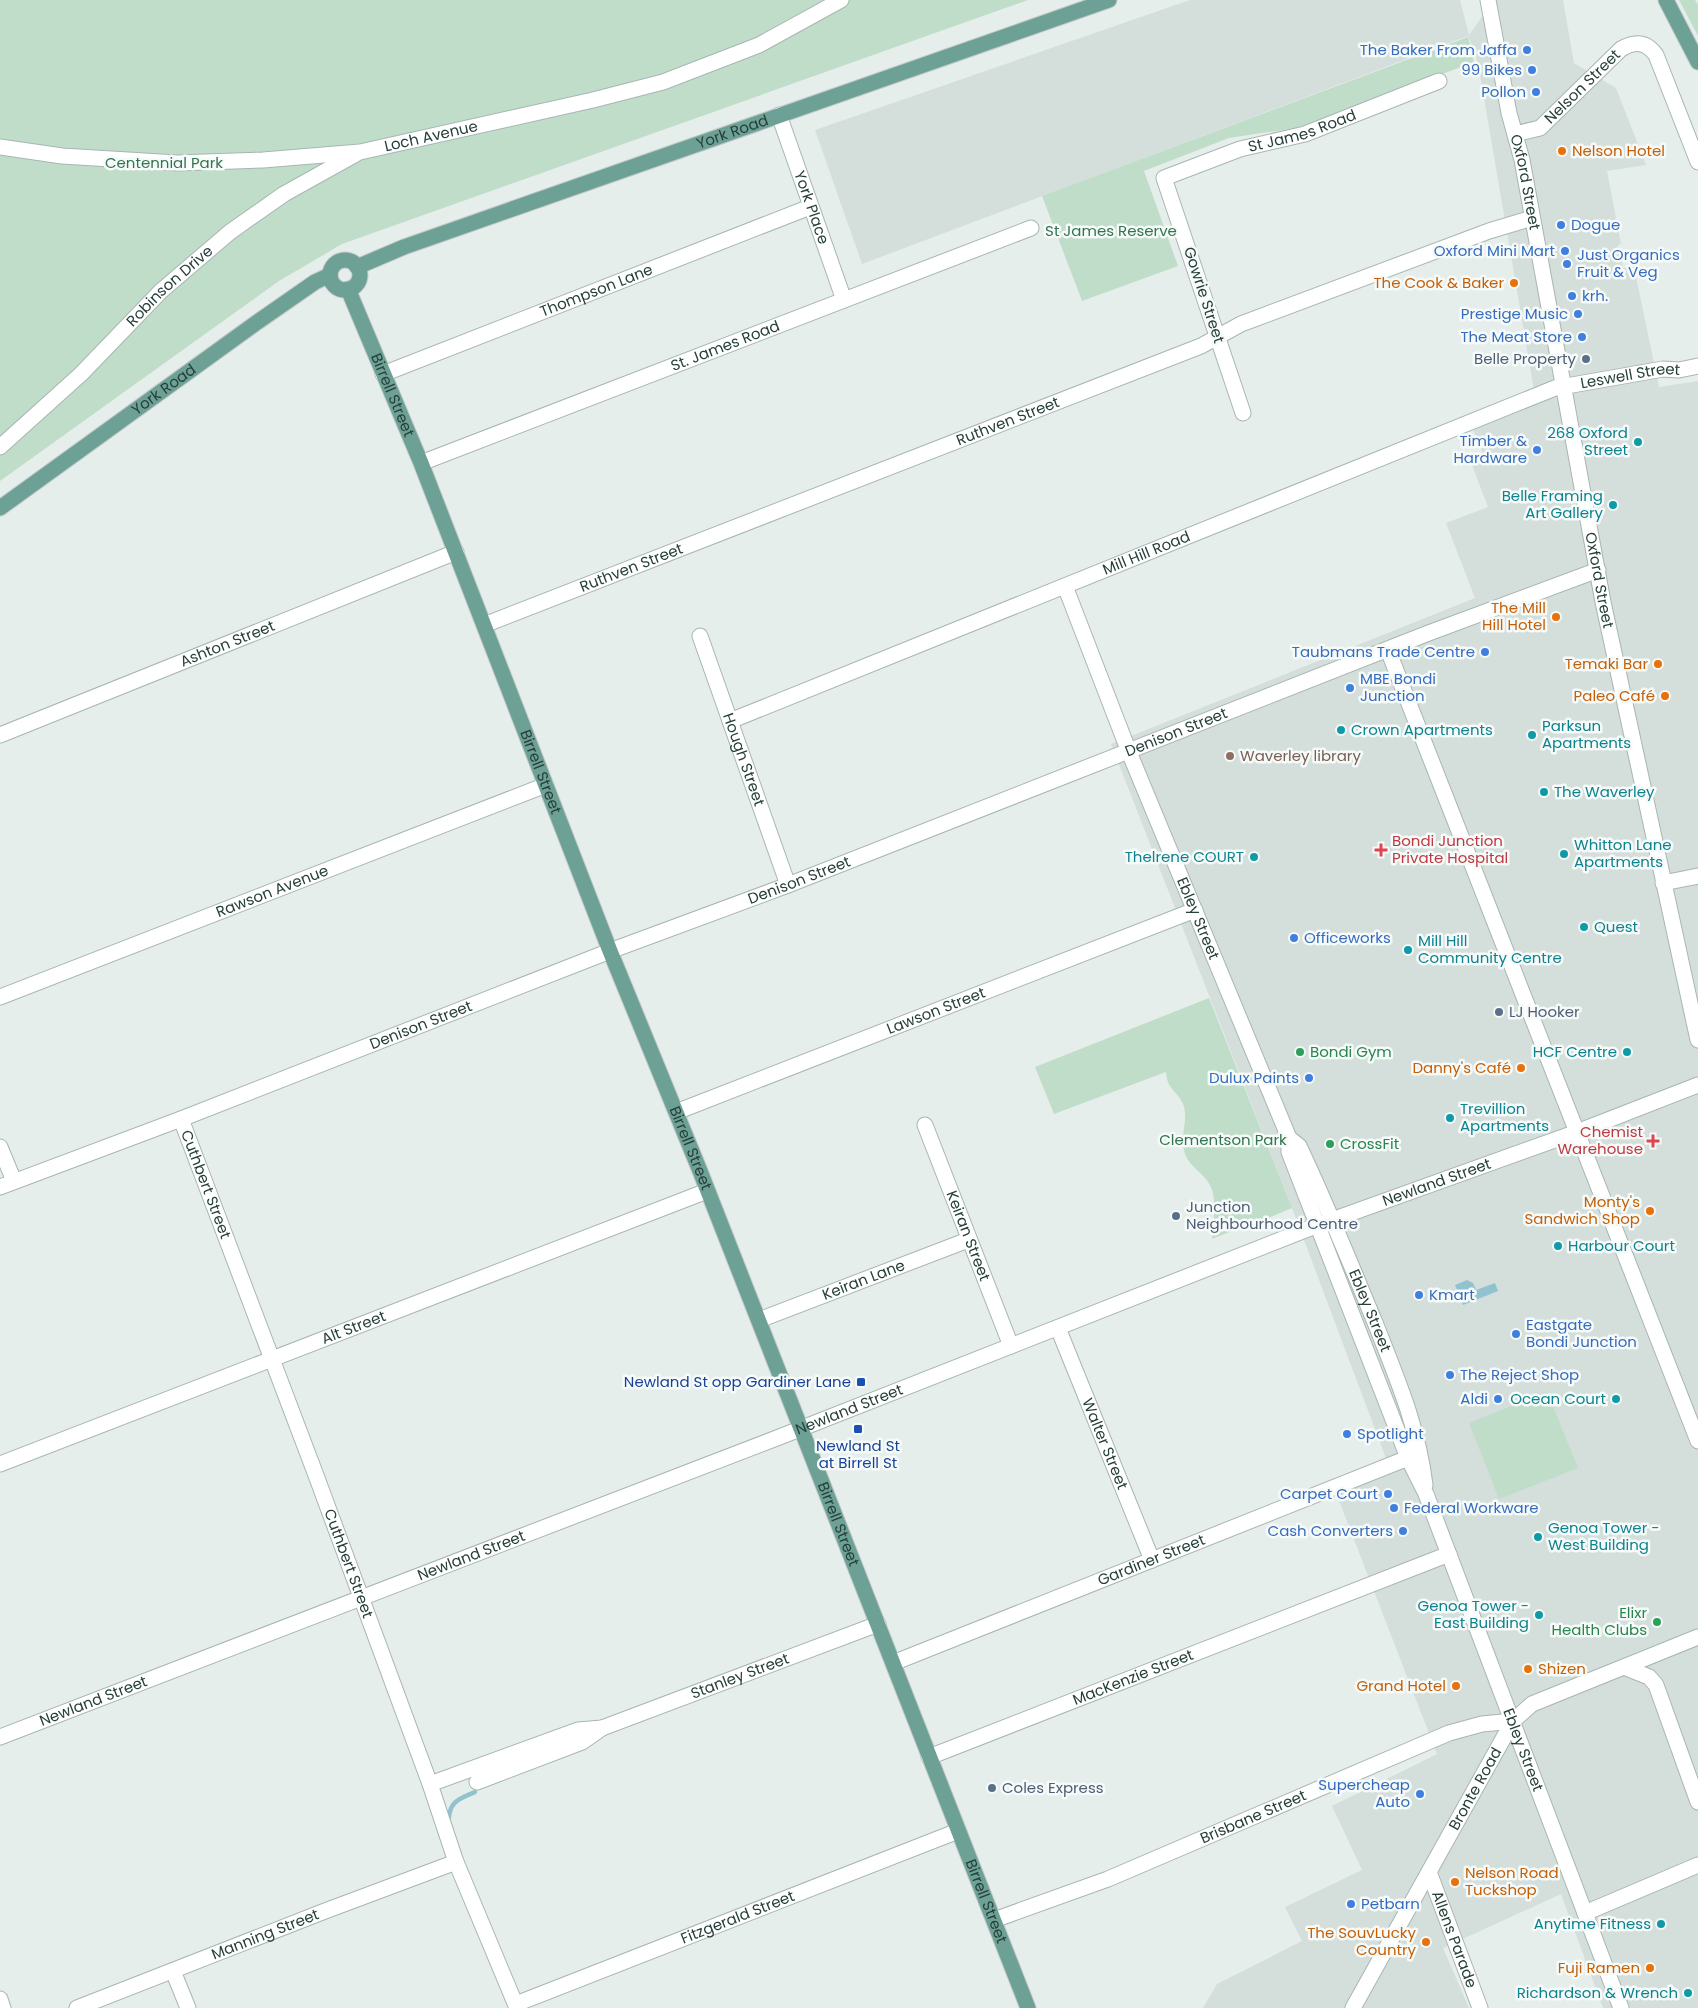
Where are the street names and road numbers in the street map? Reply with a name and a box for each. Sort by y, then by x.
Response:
street label: Nelson Street [1539,44,1625,128]
street label: St James Road [1246,104,1359,157]
street label: York Road [693,109,771,154]
street label: Loch Avenue [382,115,480,156]
street label: Oxford Street [1505,132,1546,232]
street label: York Place [789,168,835,247]
street label: Robinson Drive [121,240,217,331]
street label: Gowrie Street [1179,244,1230,346]
street label: Thompson Lane [537,259,656,322]
street label: St. James Road [668,315,783,376]
street label: Birrell Street [366,350,420,440]
street label: Leswell Street [1579,358,1681,393]
street label: York Road [127,359,200,420]
street label: Ruthven Street [953,391,1062,450]
street label: Mill Hill Road [1099,525,1193,580]
street label: Oxford Street [1580,530,1619,630]
street label: Ruthven Street [576,538,686,597]
street label: Ashton Street [177,615,278,672]
street label: Denison Street [1122,702,1230,761]
street label: Hough Street [718,710,770,809]
street label: Birrell Street [515,727,567,817]
street label: Denison Street [745,851,853,909]
street label: Rawson Avenue [213,860,331,922]
street label: Ebley Street [1172,874,1225,963]
street label: Lawson Street [884,982,988,1039]
street label: Denison Street [366,995,475,1054]
street label: Birrell Street [665,1103,717,1193]
street label: Cuthbert Street [176,1127,236,1242]
street label: Newland Street [1379,1153,1494,1211]
street label: Keiran Street [942,1187,996,1284]
street label: Keiran Lane [819,1254,908,1305]
street label: Ebley Street [1344,1266,1397,1355]
street label: Alt Street [318,1305,389,1349]
street label: Newland Street [792,1379,906,1440]
street label: Walter Street [1077,1395,1133,1492]
street label: Birrell Street [813,1479,865,1569]
street label: Cuthbert Street [319,1506,379,1621]
street label: Newland Street [414,1525,528,1585]
street label: Gardiner Street [1094,1529,1208,1591]
street label: MacKenzie Street [1069,1644,1196,1710]
street label: Stanley Street [688,1647,792,1704]
street label: Newland Street [36,1670,150,1731]
street label: Ebley Street [1498,1705,1549,1794]
street label: Bronte Road [1443,1743,1506,1834]
street label: Brisbane Street [1197,1784,1309,1848]
street label: Birrell Street [961,1856,1013,1946]
street label: Fitzgerald Street [677,1885,797,1949]
street label: Allens Parade [1427,1888,1483,1991]
street label: Manning Street [208,1903,322,1964]

